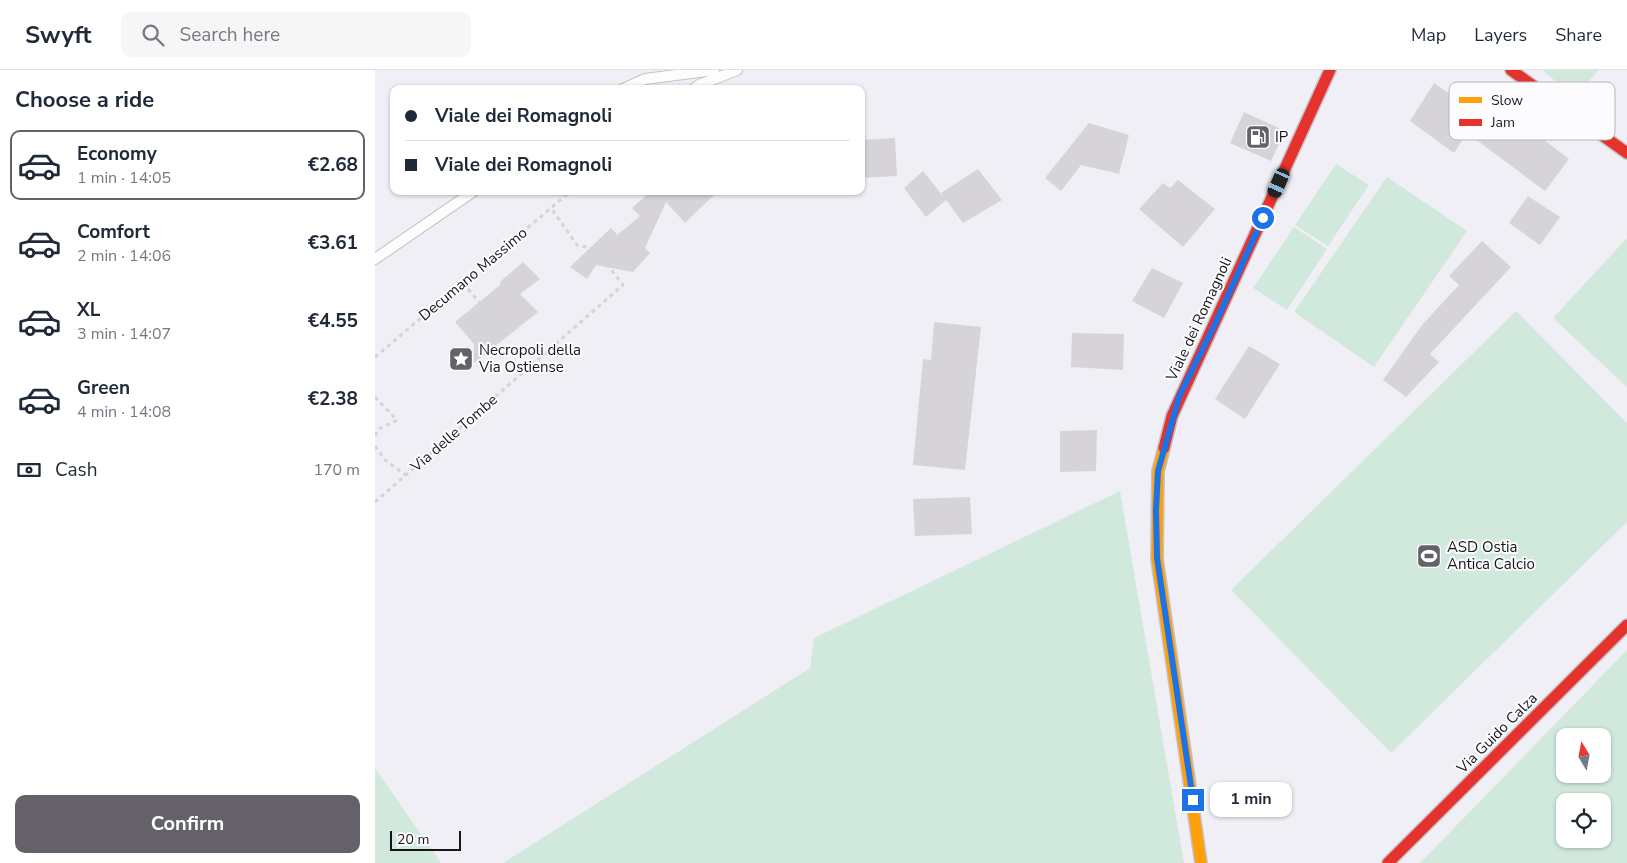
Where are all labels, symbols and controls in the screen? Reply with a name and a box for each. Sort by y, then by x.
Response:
search box [121,12,471,57]
text: Swyft [25,19,91,51]
icon: search [139,21,167,49]
text: Search here [179,22,280,48]
text: Map [1411,23,1446,47]
text: Layers [1474,23,1527,47]
text: Share [1555,23,1602,47]
legend [1449,82,1615,140]
text: Choose a ride [15,85,154,115]
text: Slow [1491,91,1523,110]
text: Viale dei Romagnoli [435,103,612,129]
text: Jam [1490,113,1515,132]
fuel station icon: IP [1245,124,1271,150]
place label: IP [1275,127,1289,147]
text: Economy [77,141,157,167]
icon: car [17,143,62,188]
text: €2.68 [308,152,358,178]
text: Viale dei Romagnoli [435,152,612,178]
car [1266,166,1291,200]
text: 1 min · 14:05 [77,167,171,189]
route start [1252,207,1274,229]
text: Comfort [77,219,150,245]
icon: car [17,221,62,266]
street label: Decumano Massimo [415,223,531,325]
text: €3.61 [308,230,358,256]
text: 2 min · 14:06 [77,245,171,267]
street label: Viale dei Romagnoli [1161,254,1237,385]
text: XL [77,297,100,323]
icon: car [17,299,62,344]
text: €4.55 [308,308,358,334]
text: 3 min · 14:07 [77,323,171,345]
place label: Necropoli della Via Ostiense [478,340,581,377]
place icon: Necropoli della Via Ostiense [448,346,474,372]
text: Green [77,375,130,401]
icon: car [17,377,62,422]
text: €2.38 [308,386,358,412]
street label: Via delle Tombe [406,390,502,477]
text: 4 min · 14:08 [77,401,171,423]
icon: cash [15,456,43,484]
text: Cash [55,457,97,483]
text: 170 m [313,459,360,481]
place label: ASD Ostia Antica Calcio [1447,537,1535,574]
sports icon: ASD Ostia Antica Calcio [1416,543,1442,569]
street label: Via Guido Calza [1452,688,1542,778]
north arrow [1556,728,1611,782]
map controls [1556,728,1611,848]
callout: 1 min [1211,782,1293,818]
text: 1 min [1230,788,1272,810]
route end [1182,789,1204,811]
button: locate [1556,793,1611,848]
button: Confirm [15,795,360,853]
scale bar [390,828,461,851]
text: 20 m [397,830,429,849]

